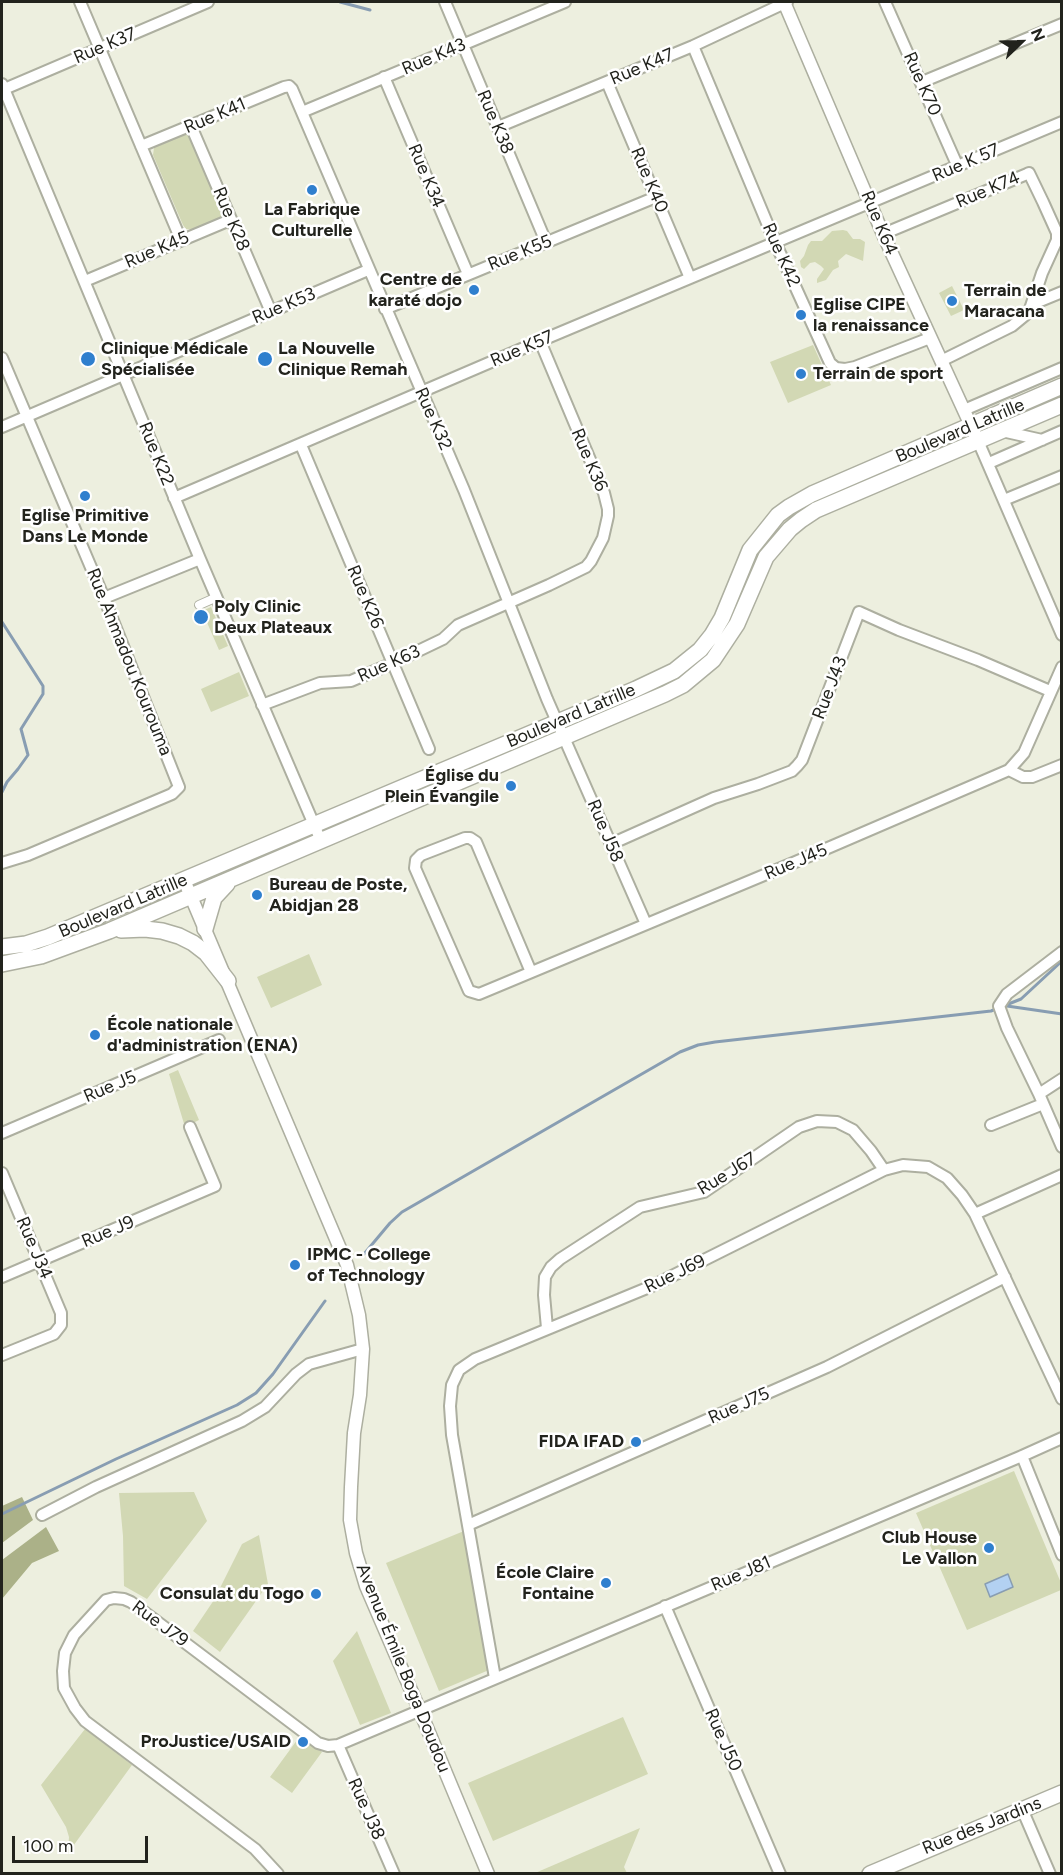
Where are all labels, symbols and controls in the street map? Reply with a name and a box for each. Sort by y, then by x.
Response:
north arrow [991,12,1051,72]
street label: Rue K37 [70,23,140,69]
text: N [1027,25,1049,44]
street label: Rue K43 [399,34,469,80]
street label: Rue K47 [607,44,677,90]
street label: Rue K70 [898,49,946,119]
street label: Rue K38 [472,87,518,157]
street label: Rue K41 [181,93,249,139]
street label: Rue K 57 [929,139,1003,187]
street label: Rue K34 [403,141,449,211]
street label: Rue K40 [626,144,672,216]
street label: Rue K74 [953,167,1023,213]
marker: La Fabrique Culturelle [305,183,319,197]
street label: Rue K28 [208,184,254,254]
street label: Rue K64 [856,188,902,258]
place label: La Fabrique Culturelle [264,199,360,242]
street label: Rue K42 [757,220,805,290]
street label: Rue K45 [121,227,193,273]
street label: Rue K55 [485,230,555,276]
place label: Centre de karaté dojo [369,269,462,312]
place label: Terrain de Maracana [964,280,1046,322]
street label: Rue K53 [249,283,319,329]
marker: Centre de karaté dojo [467,283,481,297]
place label: Eglise CIPE la renaissance [813,294,929,336]
marker: Terrain de Maracana [945,294,959,308]
marker: Eglise CIPE la renaissance [794,308,808,322]
street label: Rue K57 [487,326,557,372]
place label: Clinique Médicale Spécialisée [101,338,248,380]
place label: La Nouvelle Clinique Remah [278,338,407,380]
marker: Clinique Médicale Spécialisée [79,350,97,368]
marker: La Nouvelle Clinique Remah [256,350,274,368]
place label: Terrain de sport [813,363,943,385]
marker: Terrain de sport [794,367,808,381]
street label: Rue K32 [410,384,456,454]
street label: Boulevard Latrille [892,394,1028,468]
street label: Rue K22 [133,419,179,489]
street label: Rue K36 [566,425,612,495]
marker: Eglise Primitive Dans Le Monde [78,489,92,503]
place label: Eglise Primitive Dans Le Monde [21,505,149,548]
street label: Rue K26 [342,562,388,632]
street label: Rue Ahmadou Kourouma [81,565,177,759]
place label: Poly Clinic Deux Plateaux [214,596,332,638]
marker: Poly Clinic Deux Plateaux [192,608,210,626]
street label: Rue K63 [354,641,424,687]
street label: Rue J43 [808,653,852,723]
street label: Boulevard Latrille [503,679,639,753]
place label: Église du Plein Évangile [384,765,499,808]
marker: Église du Plein Évangile [504,779,518,793]
street label: Rue J58 [582,796,628,866]
street label: Rue J45 [761,839,831,885]
street label: Boulevard Latrille [55,869,191,943]
place label: Bureau de Poste, Abidjan 28 [269,874,407,916]
marker: Bureau de Poste, Abidjan 28 [250,888,264,902]
place label: École nationale d'administration (ENA) [107,1014,298,1056]
marker: École nationale d'administration (ENA) [88,1028,102,1042]
street label: Rue J5 [80,1066,140,1108]
street label: Rue J67 [694,1148,760,1200]
street label: Rue J9 [78,1211,138,1253]
street label: Rue J34 [11,1213,57,1283]
place label: IPMC - College of Technology [307,1244,431,1286]
street label: Rue J69 [641,1250,709,1298]
marker: IPMC - College of Technology [288,1258,302,1272]
street label: Rue J75 [705,1383,773,1429]
place label: FIDA IFAD [538,1431,624,1453]
marker: FIDA IFAD [629,1435,643,1449]
place label: Club House Le Vallon [882,1527,977,1570]
marker: Club House Le Vallon [982,1541,996,1555]
street label: Rue J81 [708,1552,774,1596]
street label: Avenue Émile Boga Doudou [351,1560,455,1776]
place label: École Claire Fontaine [496,1562,594,1604]
marker: École Claire Fontaine [599,1576,613,1590]
place label: Consulat du Togo [160,1583,304,1605]
marker: Consulat du Togo [309,1587,323,1601]
street label: Rue J79 [127,1596,193,1652]
street label: Rue J50 [700,1705,746,1775]
place label: ProJustice/USAID [141,1731,291,1753]
marker: ProJustice/USAID [296,1735,310,1749]
street label: Rue J38 [343,1775,389,1843]
street label: Rue des Jardins [919,1792,1045,1860]
scale bar [15,1824,152,1862]
text: 100 m [23,1835,73,1857]

